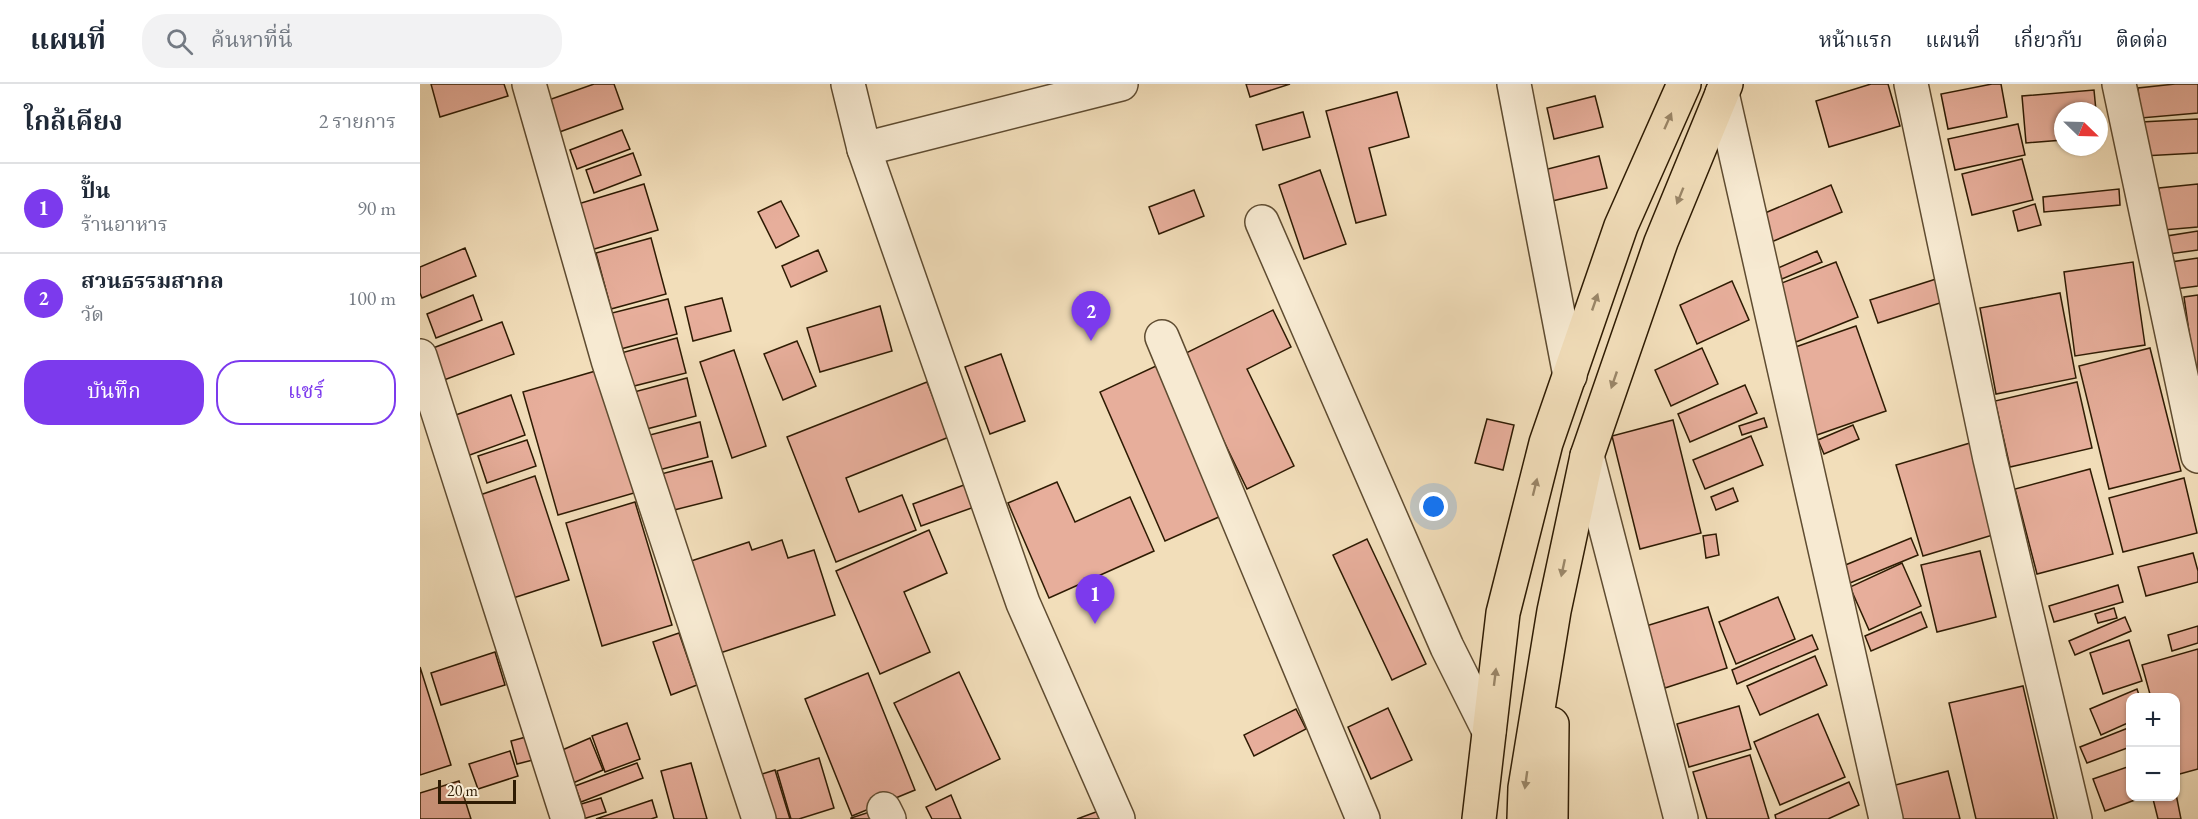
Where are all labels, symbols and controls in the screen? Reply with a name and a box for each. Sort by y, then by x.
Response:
search box [142,14,562,68]
text: แผนที่ [30,21,106,57]
icon: search [163,25,196,58]
text: ค้นหาที่นี่ [211,25,293,54]
text: หน้าแรก [1819,26,1892,53]
text: แผนที่ [1925,26,1980,53]
text: เกี่ยวกับ [2013,26,2083,53]
text: ติดต่อ [2116,26,2168,53]
north arrow [2054,102,2108,156]
text: ใกล้เคียง [24,104,123,138]
text: 2 รายการ [319,108,396,134]
one-way arrow [1663,112,1672,129]
text: ปั้น [81,176,110,205]
one-way arrow [1675,187,1684,205]
text: 1 [38,195,49,221]
text: 90 m [357,195,396,221]
text: ร้านอาหาร [81,211,168,237]
text: สวนธรรมสากล [81,266,224,295]
text: 2 [38,285,49,311]
text: 100 m [348,285,396,311]
pin: 2 [1072,292,1110,341]
one-way arrow [1591,292,1601,310]
text: วัด [81,301,104,327]
button: บันทึก [24,360,204,425]
button: แชร์ [216,360,396,425]
one-way arrow [1608,371,1618,389]
one-way arrow [1531,478,1541,496]
your location [1419,492,1448,521]
one-way arrow [1558,558,1567,577]
pin: 1 [1076,574,1114,624]
one-way arrow [1491,668,1500,687]
map controls [2126,693,2180,801]
button: + [2126,693,2180,747]
button: − [2126,747,2180,801]
one-way arrow [1522,771,1531,790]
scale bar [438,777,516,804]
text: 20 m [447,780,478,801]

